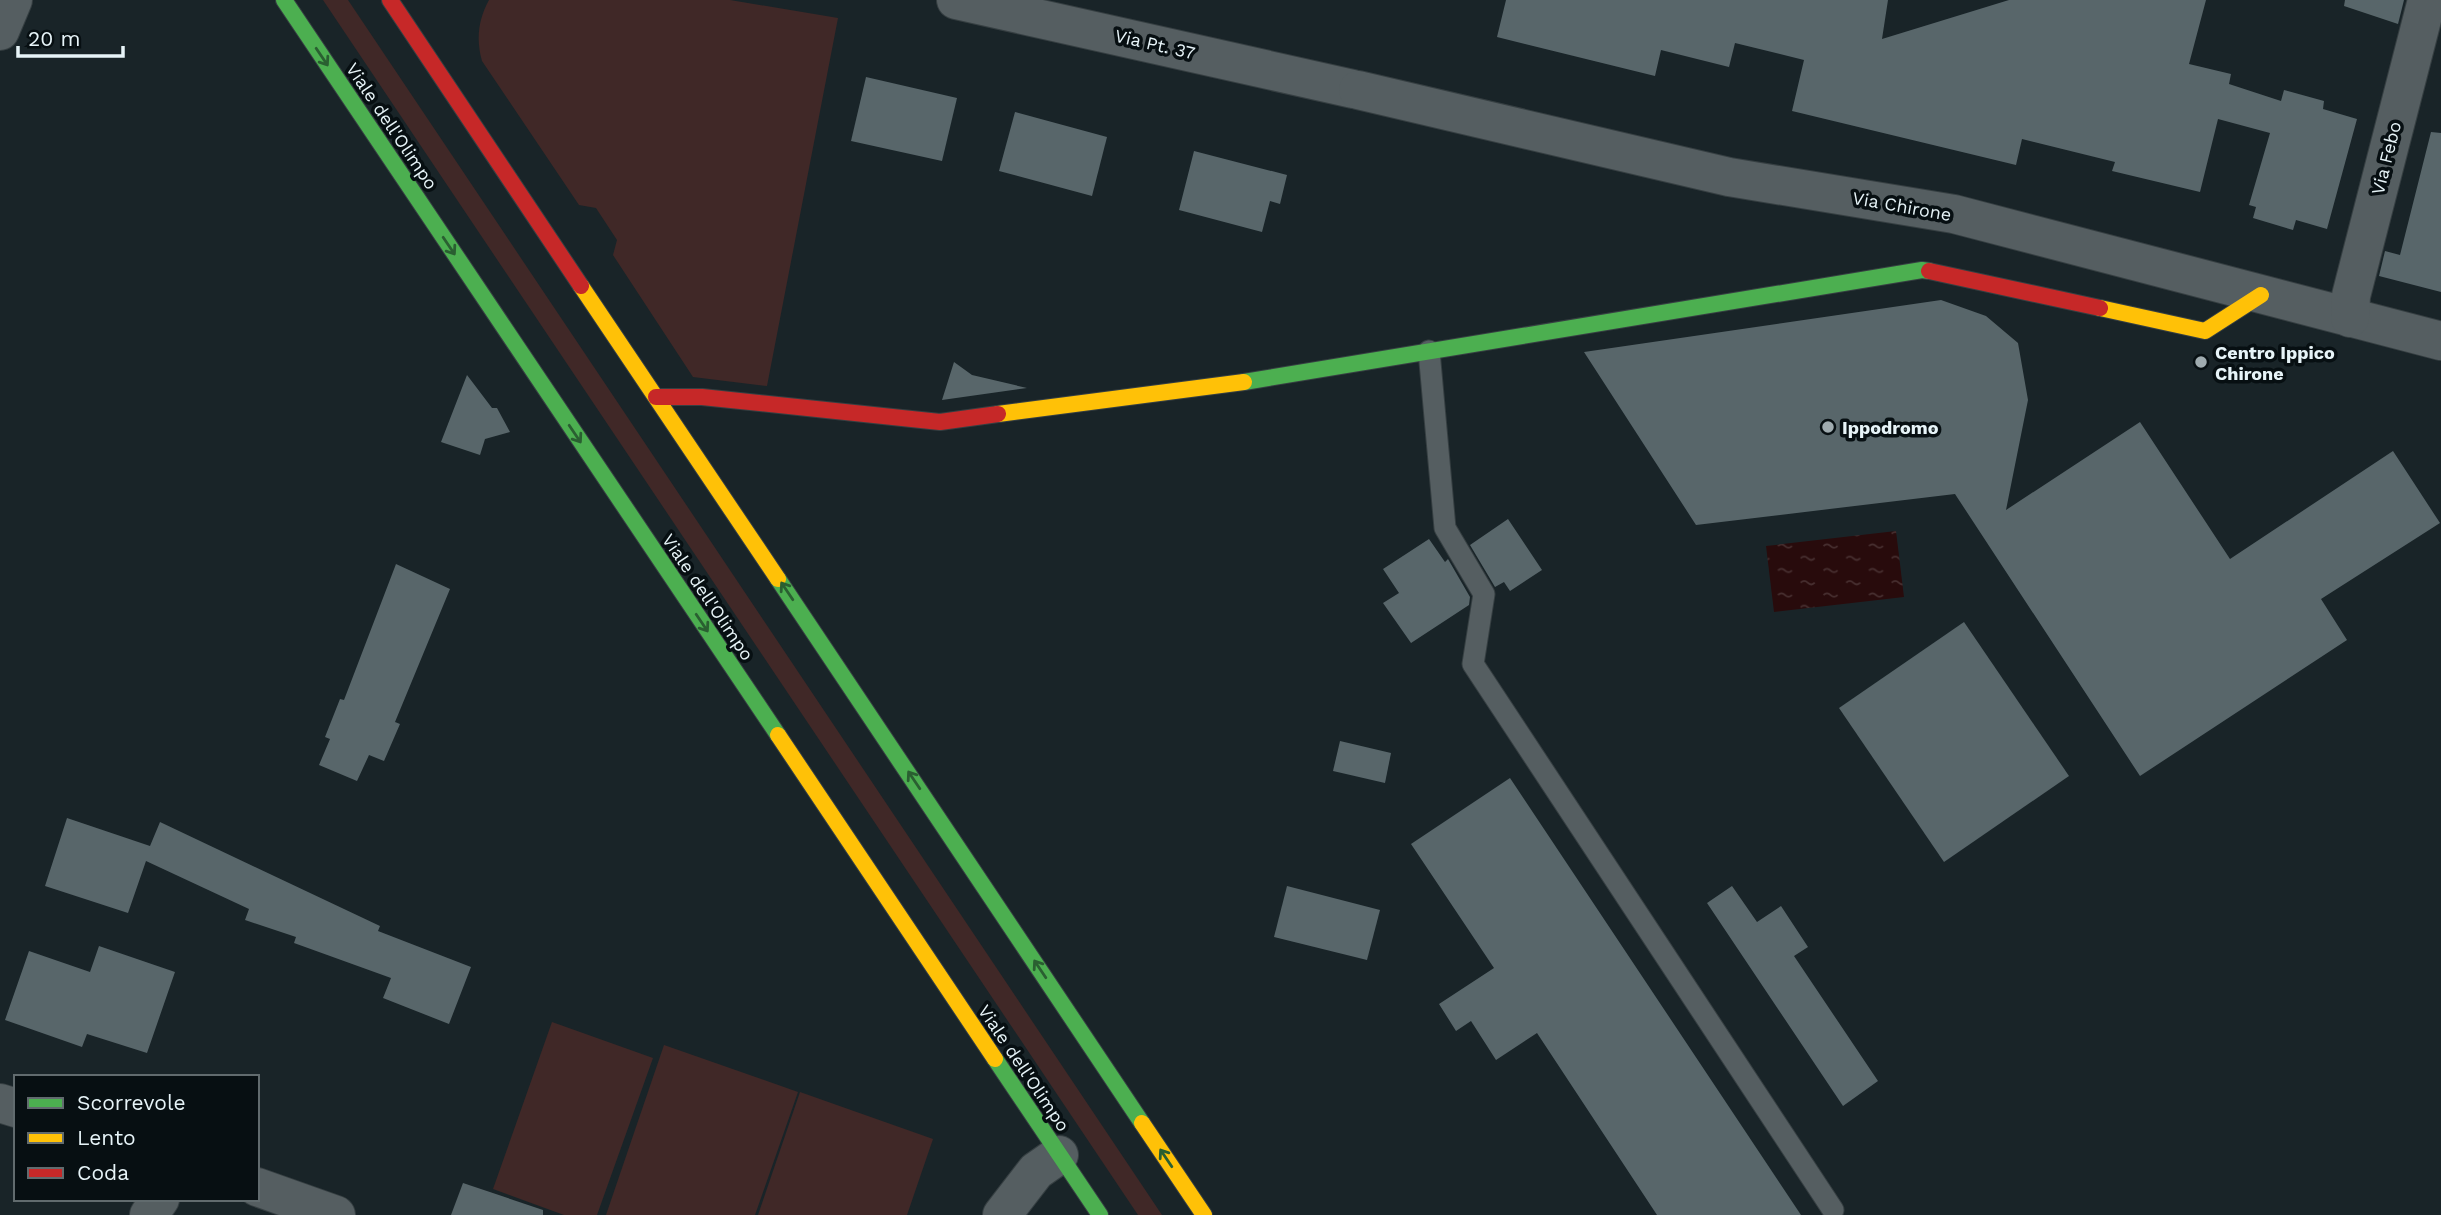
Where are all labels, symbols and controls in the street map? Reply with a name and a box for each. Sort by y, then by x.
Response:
scale bar [18,14,122,58]
street label: Via Pt. 37 [1113,25,1197,63]
text: 20 m [28,26,80,51]
one-way arrow [315,46,329,66]
street label: Viale dell'Olimpo [342,59,442,193]
street label: Via Febo [2367,119,2405,197]
street label: Via Chirone [1851,187,1953,225]
one-way arrow [442,235,456,255]
place label: Centro Ippico Chirone [2215,342,2335,384]
marker: Centro Ippico Chirone [2193,354,2209,370]
place label: Ippodromo [1842,417,1939,438]
marker: Ippodromo [1820,419,1836,435]
one-way arrow [569,424,583,444]
street label: Viale dell'Olimpo [658,530,758,664]
one-way arrow [780,582,794,601]
one-way arrow [695,613,709,633]
one-way arrow [906,771,921,790]
one-way arrow [1033,960,1047,979]
street label: Viale dell'Olimpo [974,1001,1074,1135]
legend [14,1075,259,1201]
text: Scorrevole [77,1090,186,1115]
text: Lento [77,1125,136,1150]
one-way arrow [1159,1149,1174,1168]
text: Coda [77,1160,129,1185]

